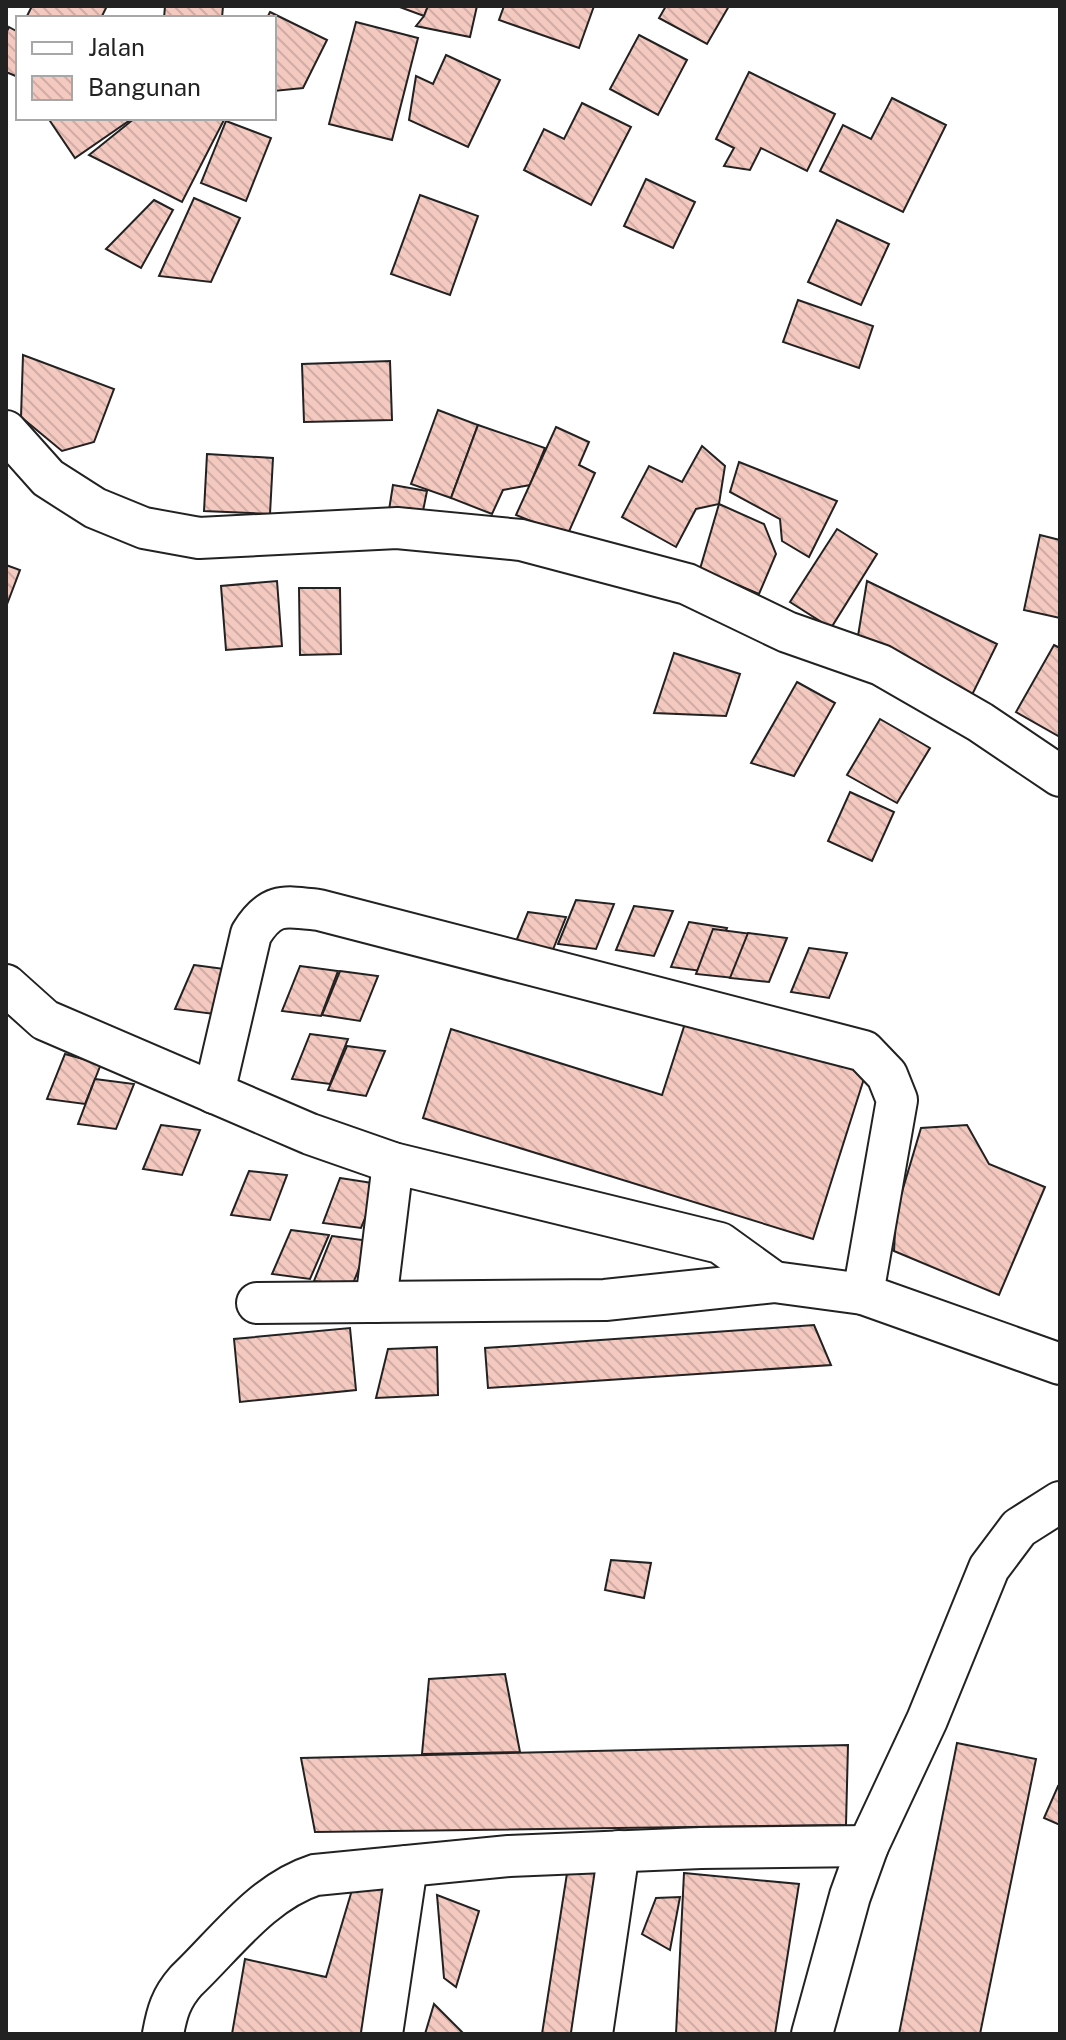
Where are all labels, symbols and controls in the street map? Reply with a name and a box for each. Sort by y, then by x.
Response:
legend [16,16,276,120]
text: Jalan [88,33,145,61]
text: Bangunan [88,73,201,101]

